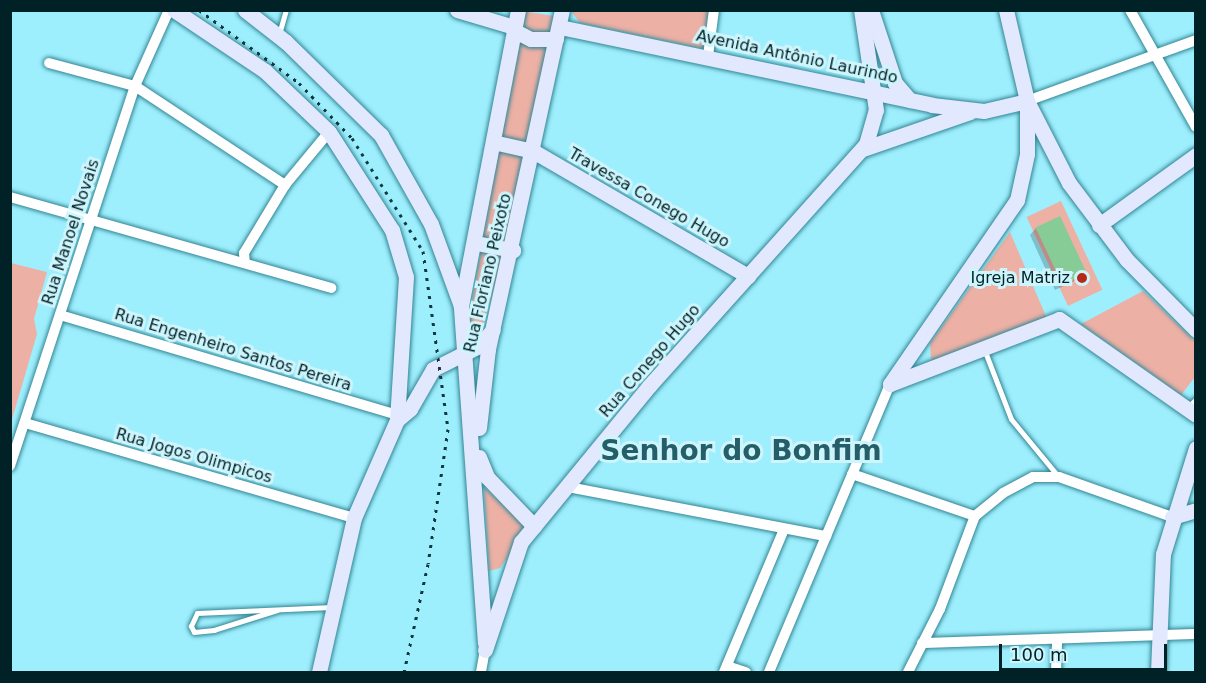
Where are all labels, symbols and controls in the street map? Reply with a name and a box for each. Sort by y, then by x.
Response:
street label: Avenida Antônio Laurindo [694,26,900,88]
street label: Travessa Conego Hugo [565,144,733,252]
street label: Rua Manoel Novais [38,157,104,307]
street label: Rua Floriano Peixoto [460,191,516,355]
place label: Igreja Matriz [970,268,1070,288]
marker: Igreja Matriz [1075,271,1089,285]
street label: Rua Conego Hugo [596,301,704,421]
street label: Rua Engenheiro Santos Pereira [112,305,354,395]
street label: Rua Jogos Olimpicos [114,424,274,488]
district label: Senhor do Bonfim [600,434,882,468]
scale bar [1002,632,1170,670]
text: 100 m [1010,644,1068,665]

